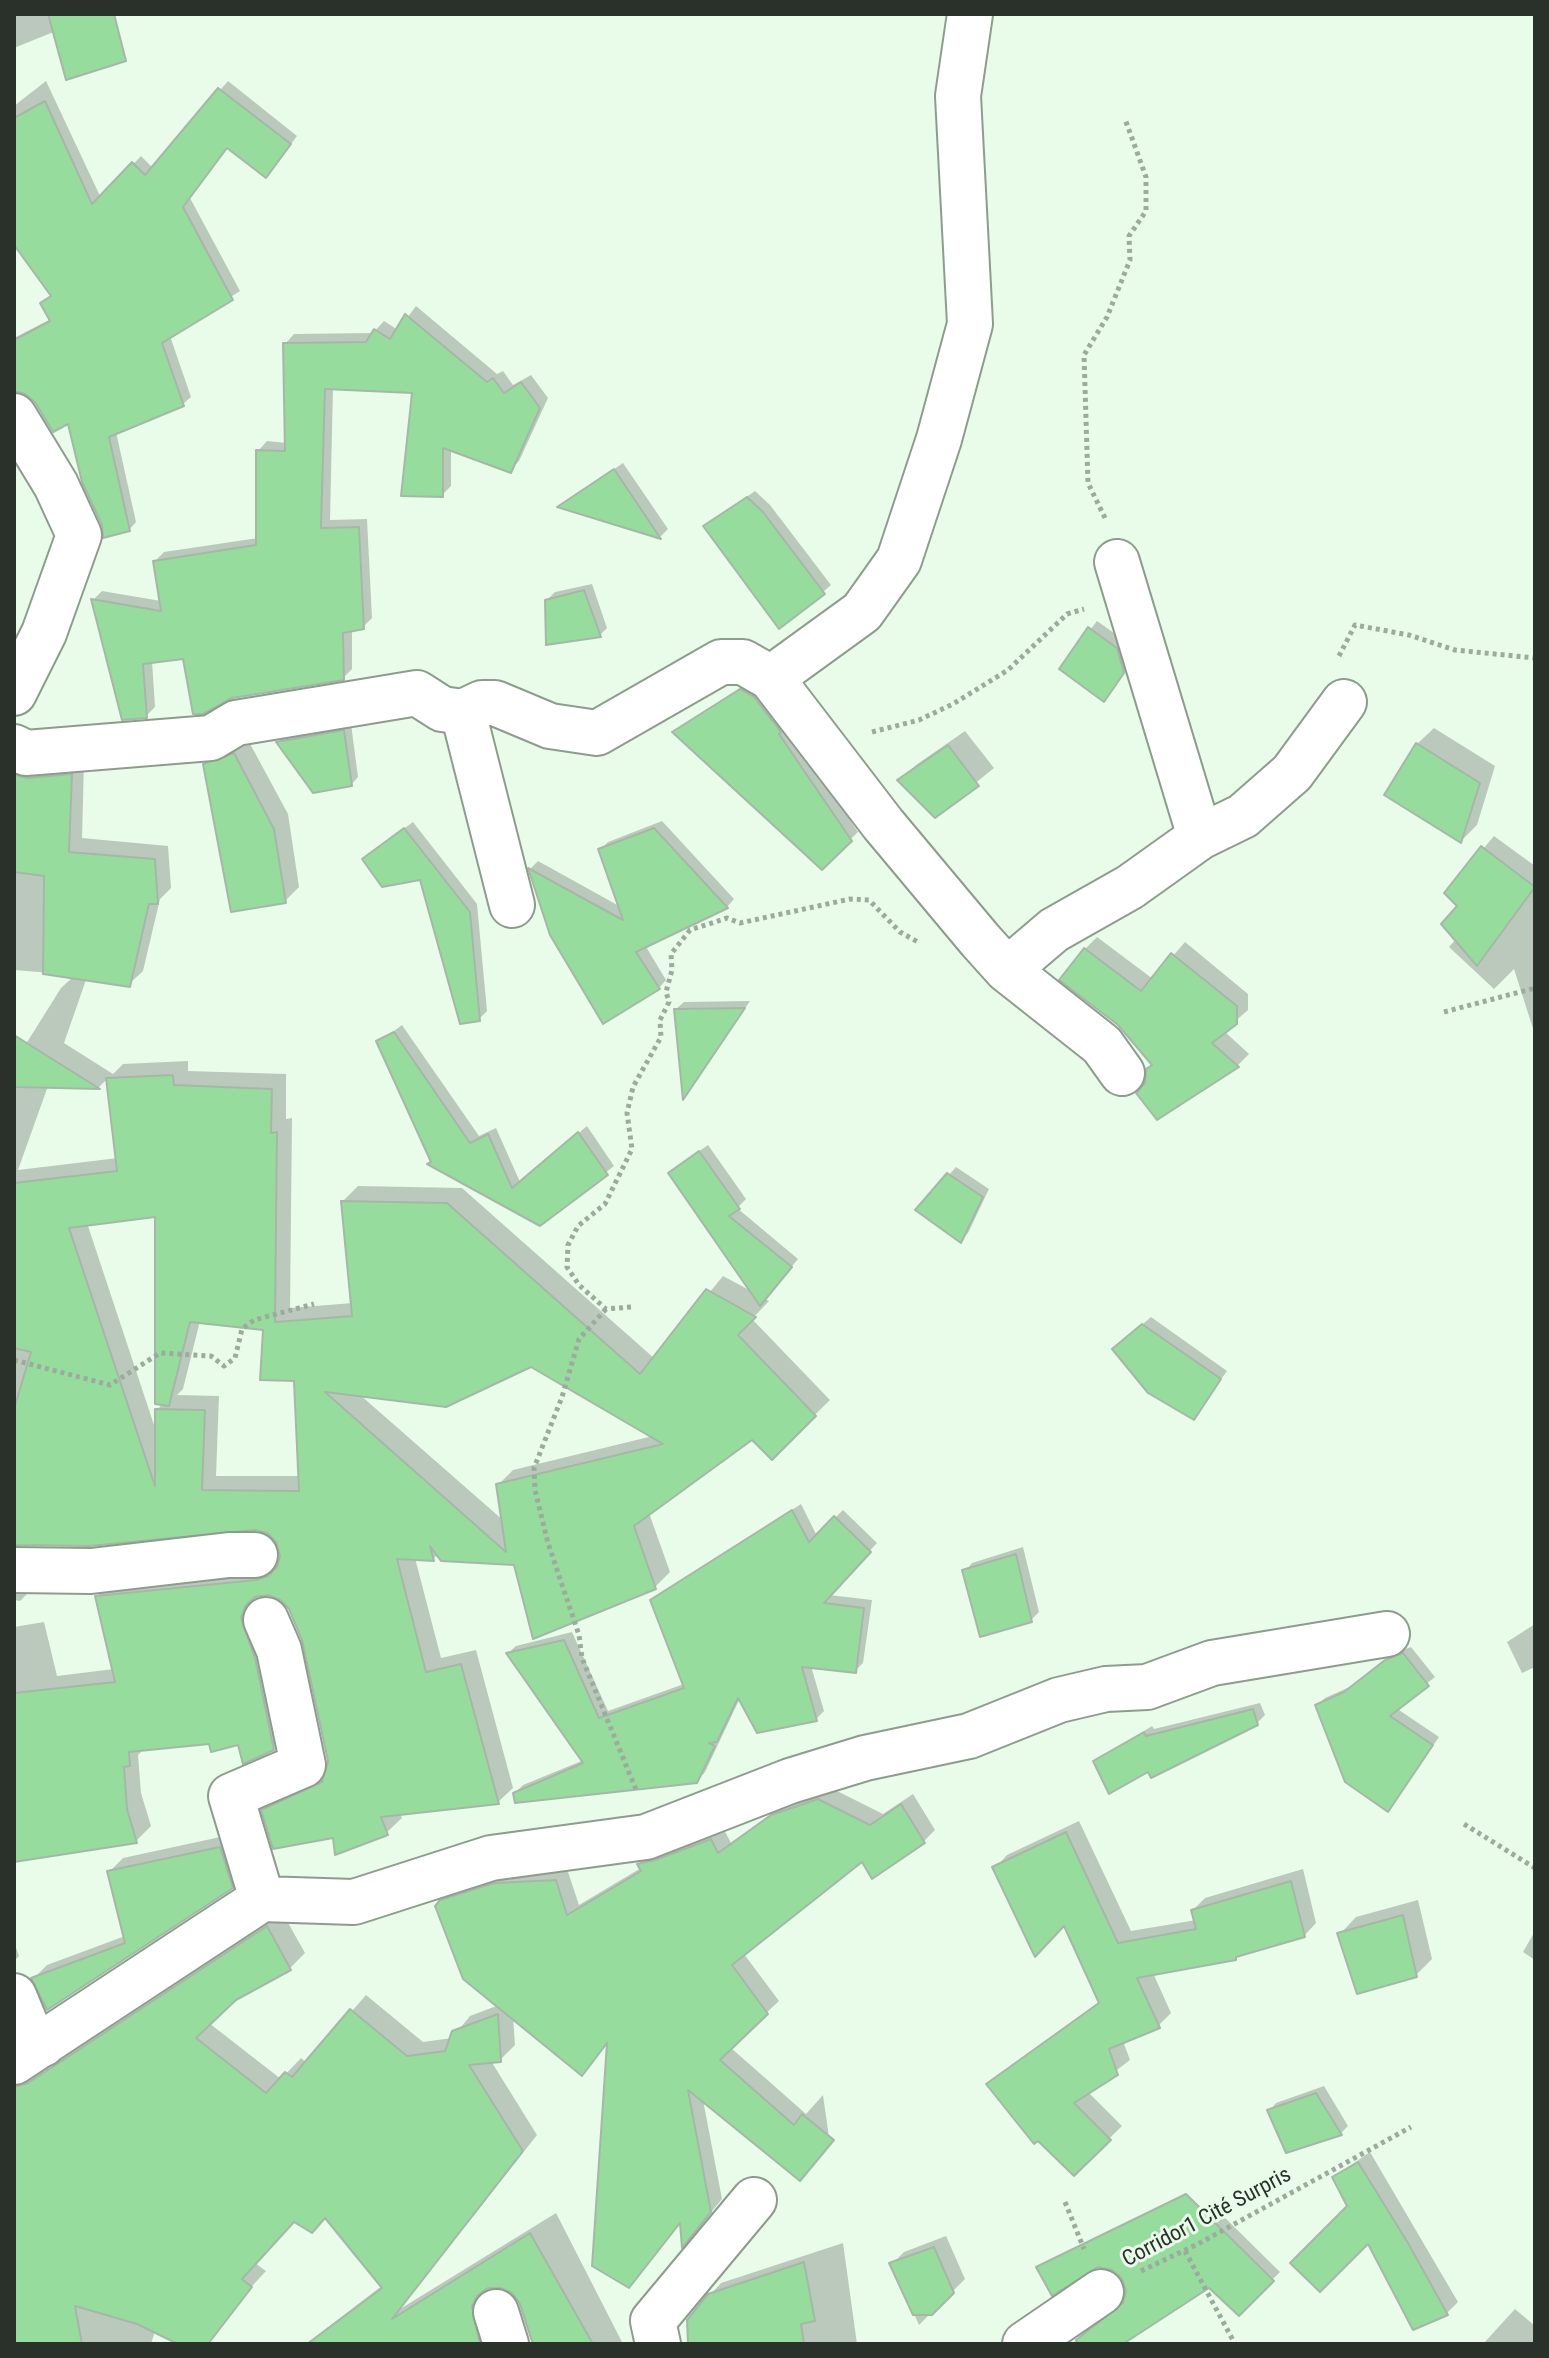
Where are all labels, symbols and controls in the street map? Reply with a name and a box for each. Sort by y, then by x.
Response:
street label: Corridor1 Cité Surpris [1118,2162,1296,2274]

